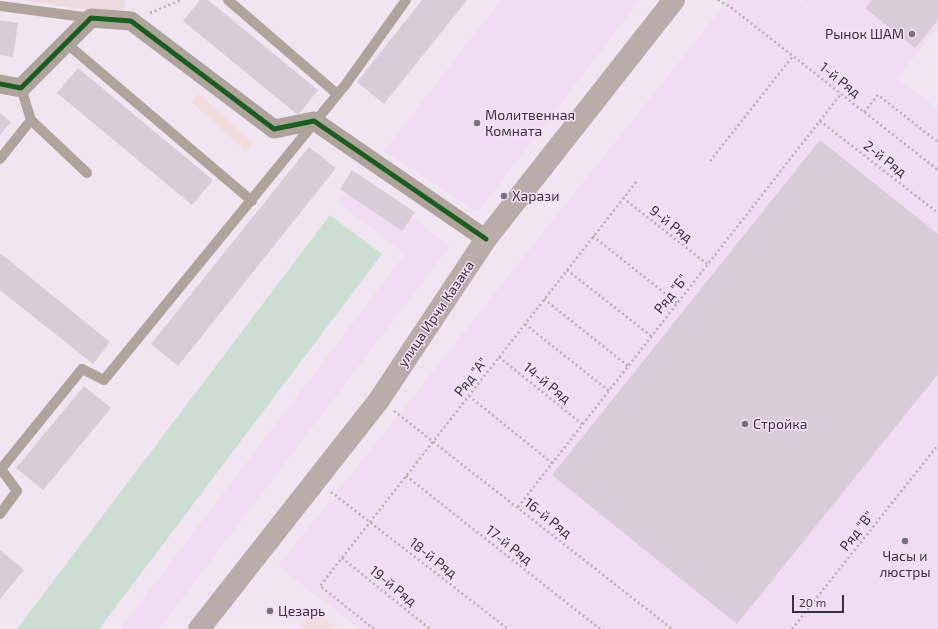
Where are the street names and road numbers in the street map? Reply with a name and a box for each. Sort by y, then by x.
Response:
street label: 1-й Ряд [816,59,864,101]
street label: 2-й Ряд [860,137,910,181]
street label: 9-й Ряд [646,202,696,246]
street label: улица Ирчи Казака [394,258,478,370]
street label: Ряд "Б" [650,271,692,317]
street label: Ряд "А" [451,354,491,400]
street label: 14-й Ряд [520,359,574,407]
street label: 16-й Ряд [521,494,575,542]
street label: Ряд "В" [836,508,878,554]
street label: 17-й Ряд [482,522,536,568]
street label: 18-й Ряд [406,534,460,582]
street label: 19-й Ряд [366,562,420,610]

